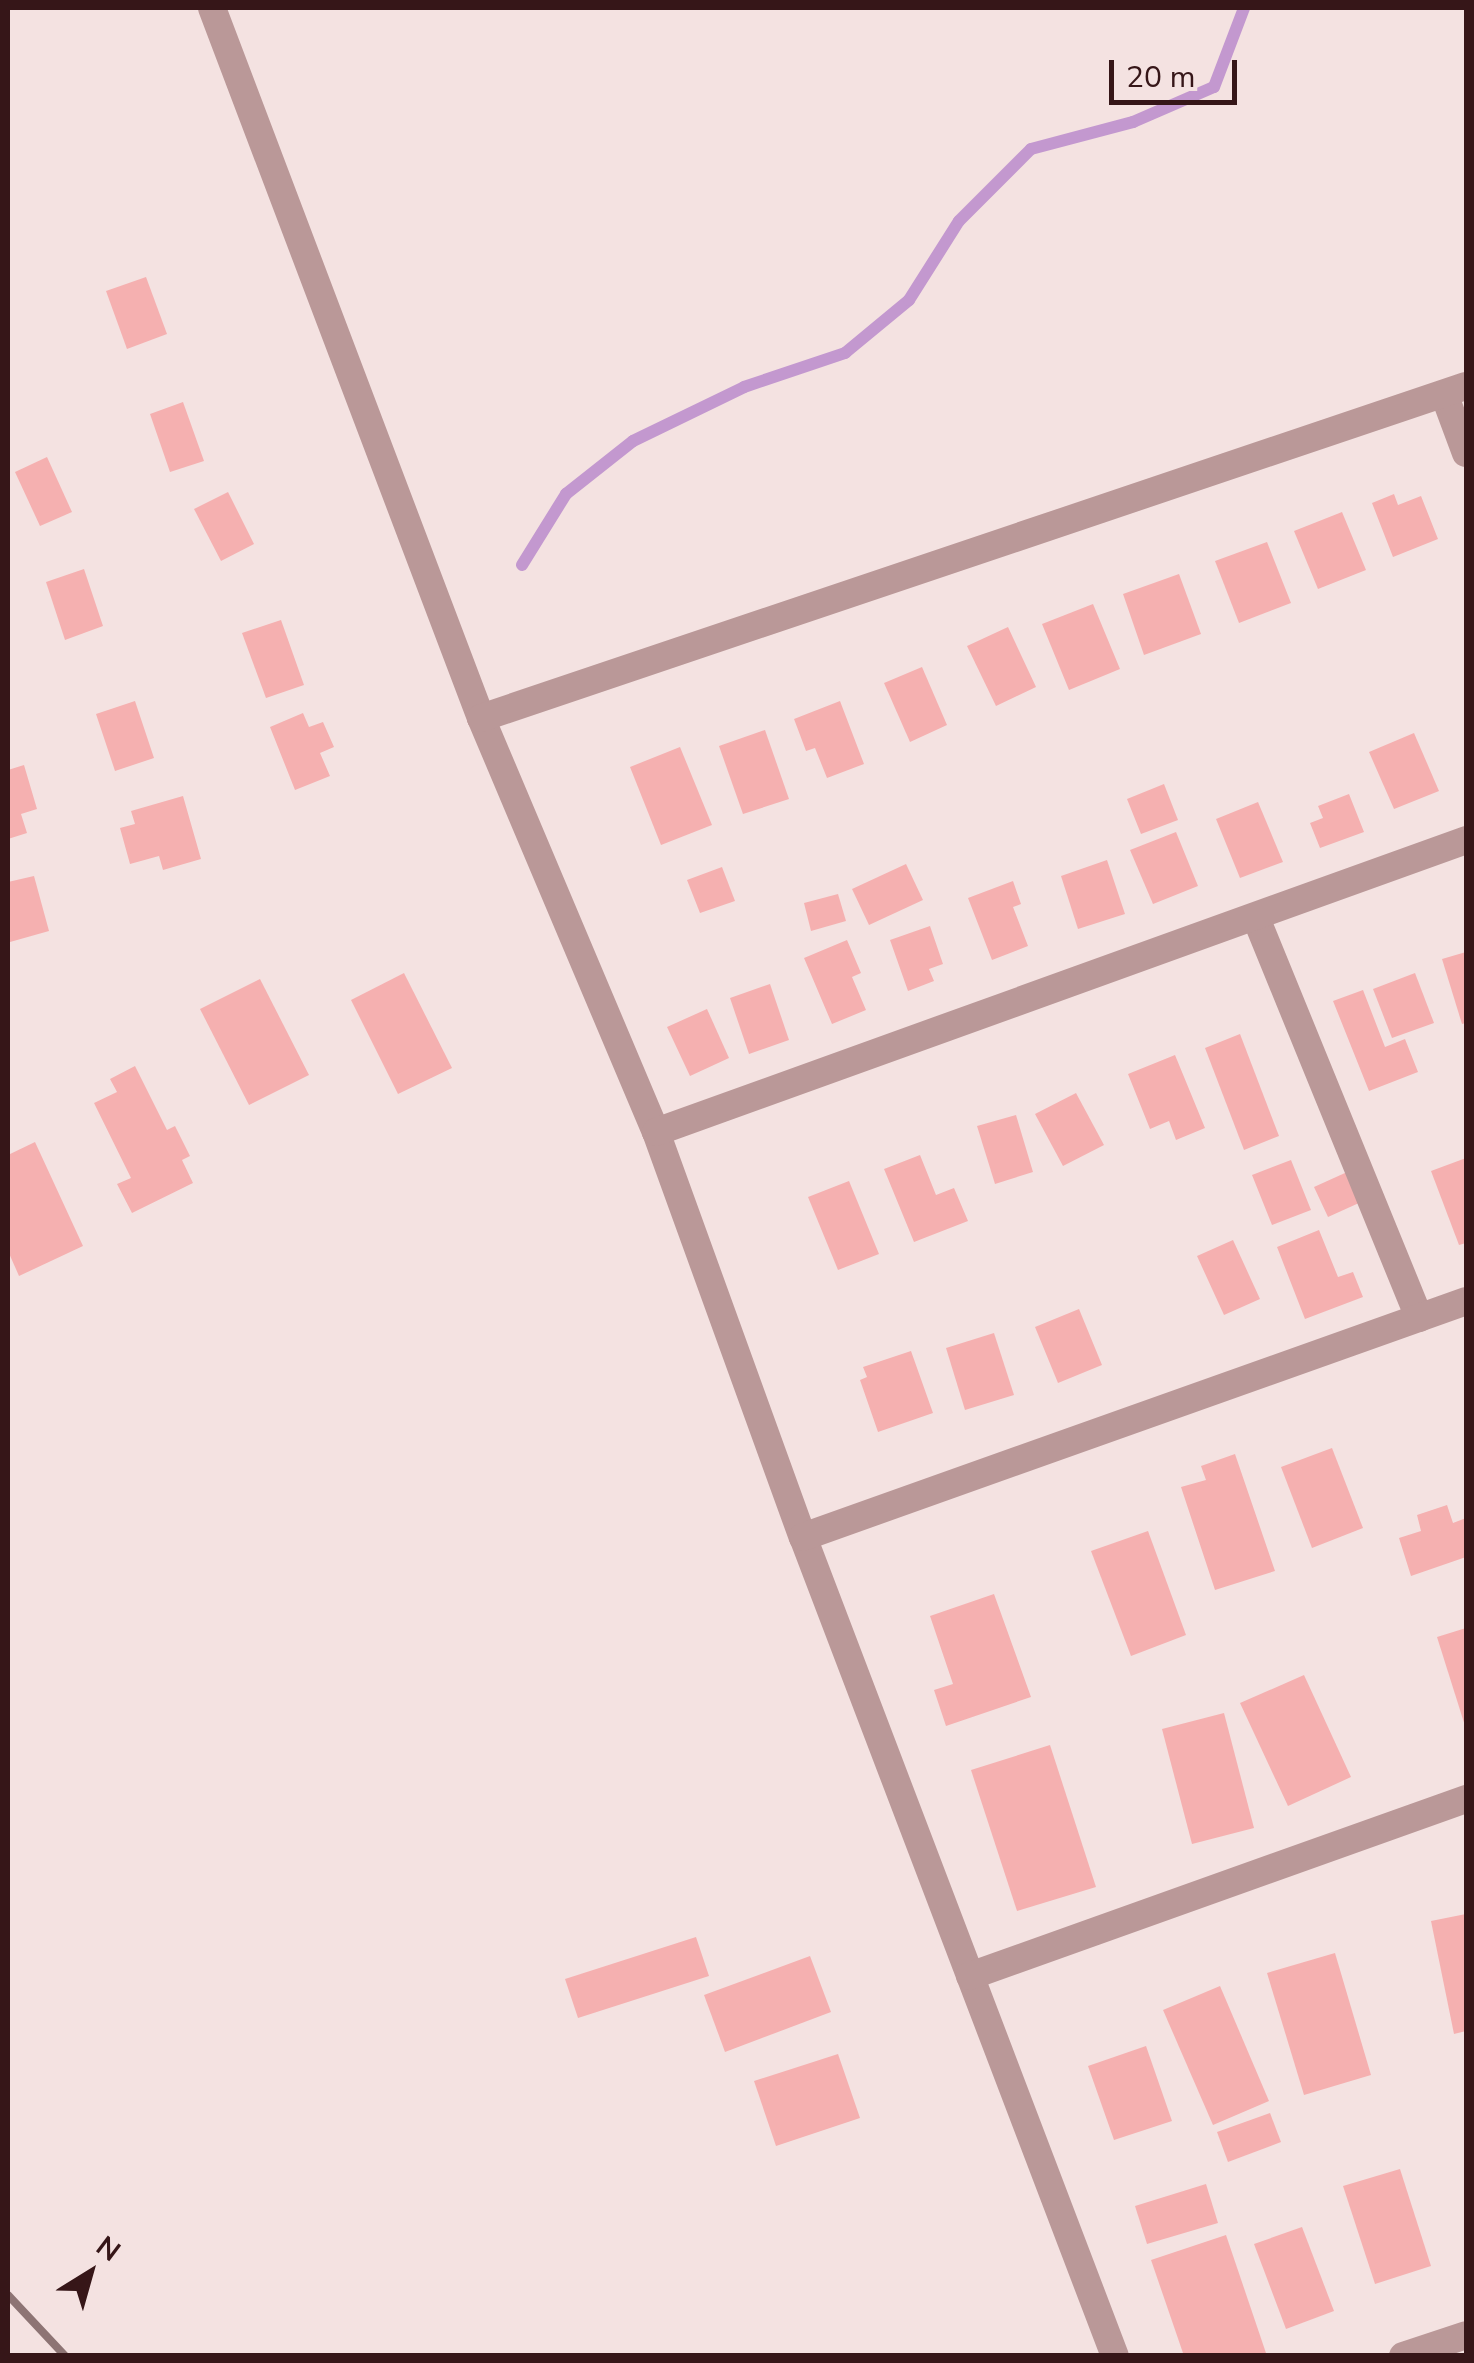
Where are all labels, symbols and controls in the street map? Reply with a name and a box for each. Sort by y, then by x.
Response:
scale bar [1114,40,1242,102]
text: 20 m [1126,57,1195,98]
north arrow [40,2223,140,2323]
text: N [88,2228,128,2271]

